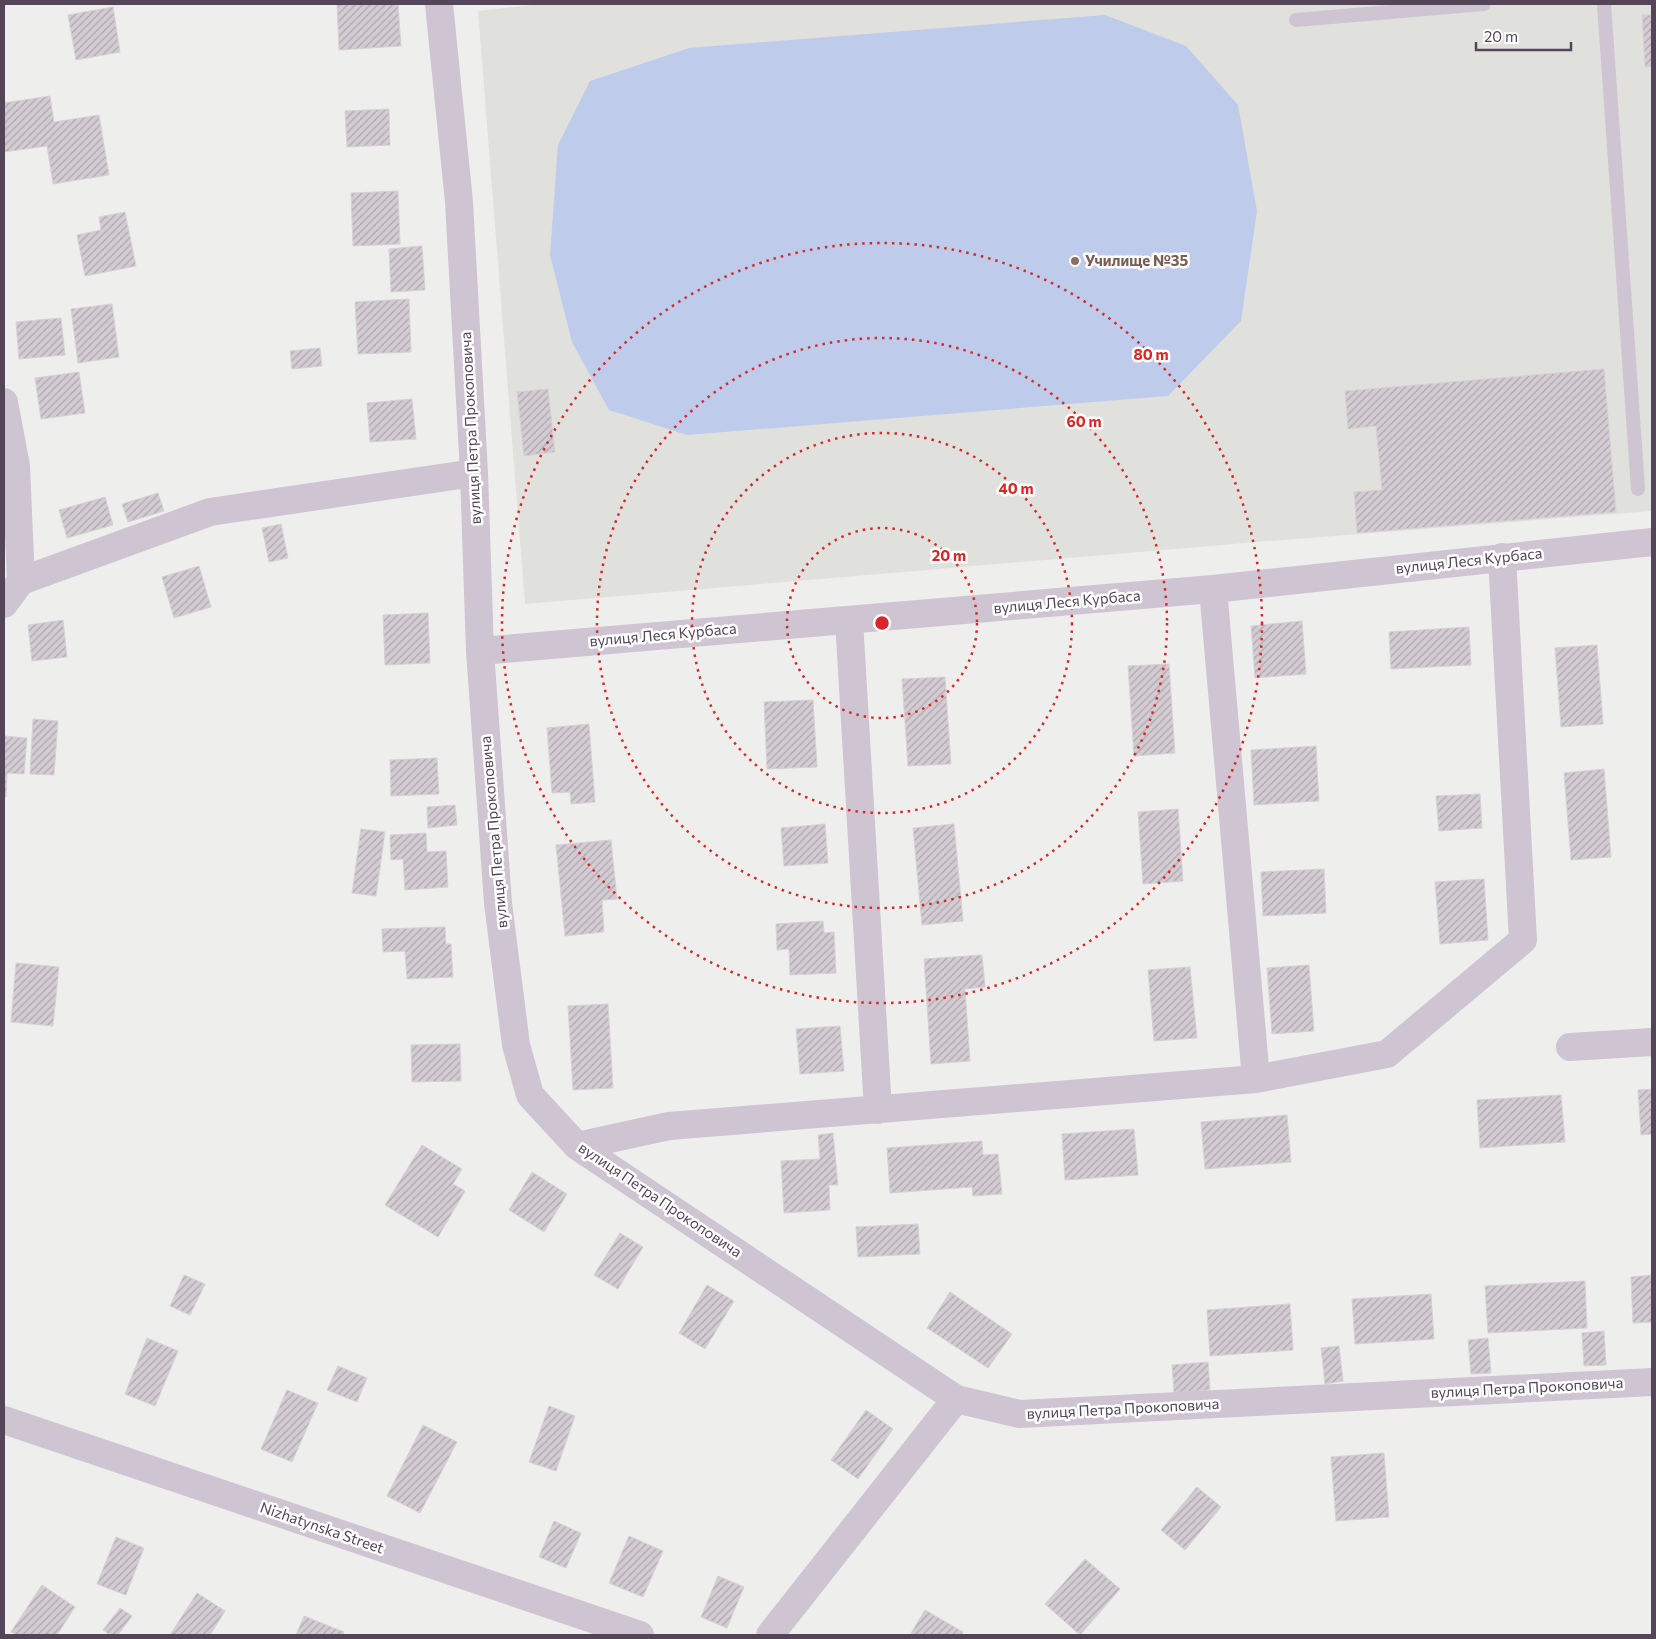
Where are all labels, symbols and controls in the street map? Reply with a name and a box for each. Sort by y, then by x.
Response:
scale bar [1476,20,1571,52]
text: 20 m [1484,27,1518,45]
place label: Училище №35 [1085,251,1189,269]
marker: Училище №35 [1069,255,1081,267]
street label: вулиця Петра Прокоповича [456,331,484,525]
text: 80 m [1133,345,1169,363]
text: 60 m [1066,412,1102,430]
text: 40 m [998,479,1034,497]
street label: вулиця Леся Курбаса [1395,543,1543,577]
text: 20 m [932,546,966,564]
street label: вулиця Леся Курбаса [993,586,1141,616]
centre of rings [873,614,891,632]
street label: вулиця Леся Курбаса [589,619,737,649]
street label: вулиця Петра Прокоповича [476,735,510,929]
street label: вулиця Петра Прокоповича [576,1138,746,1261]
street label: вулиця Петра Прокоповича [1430,1373,1624,1401]
street label: вулиця Петра Прокоповича [1026,1394,1220,1422]
street label: Nizhatynska Street [258,1497,387,1557]

